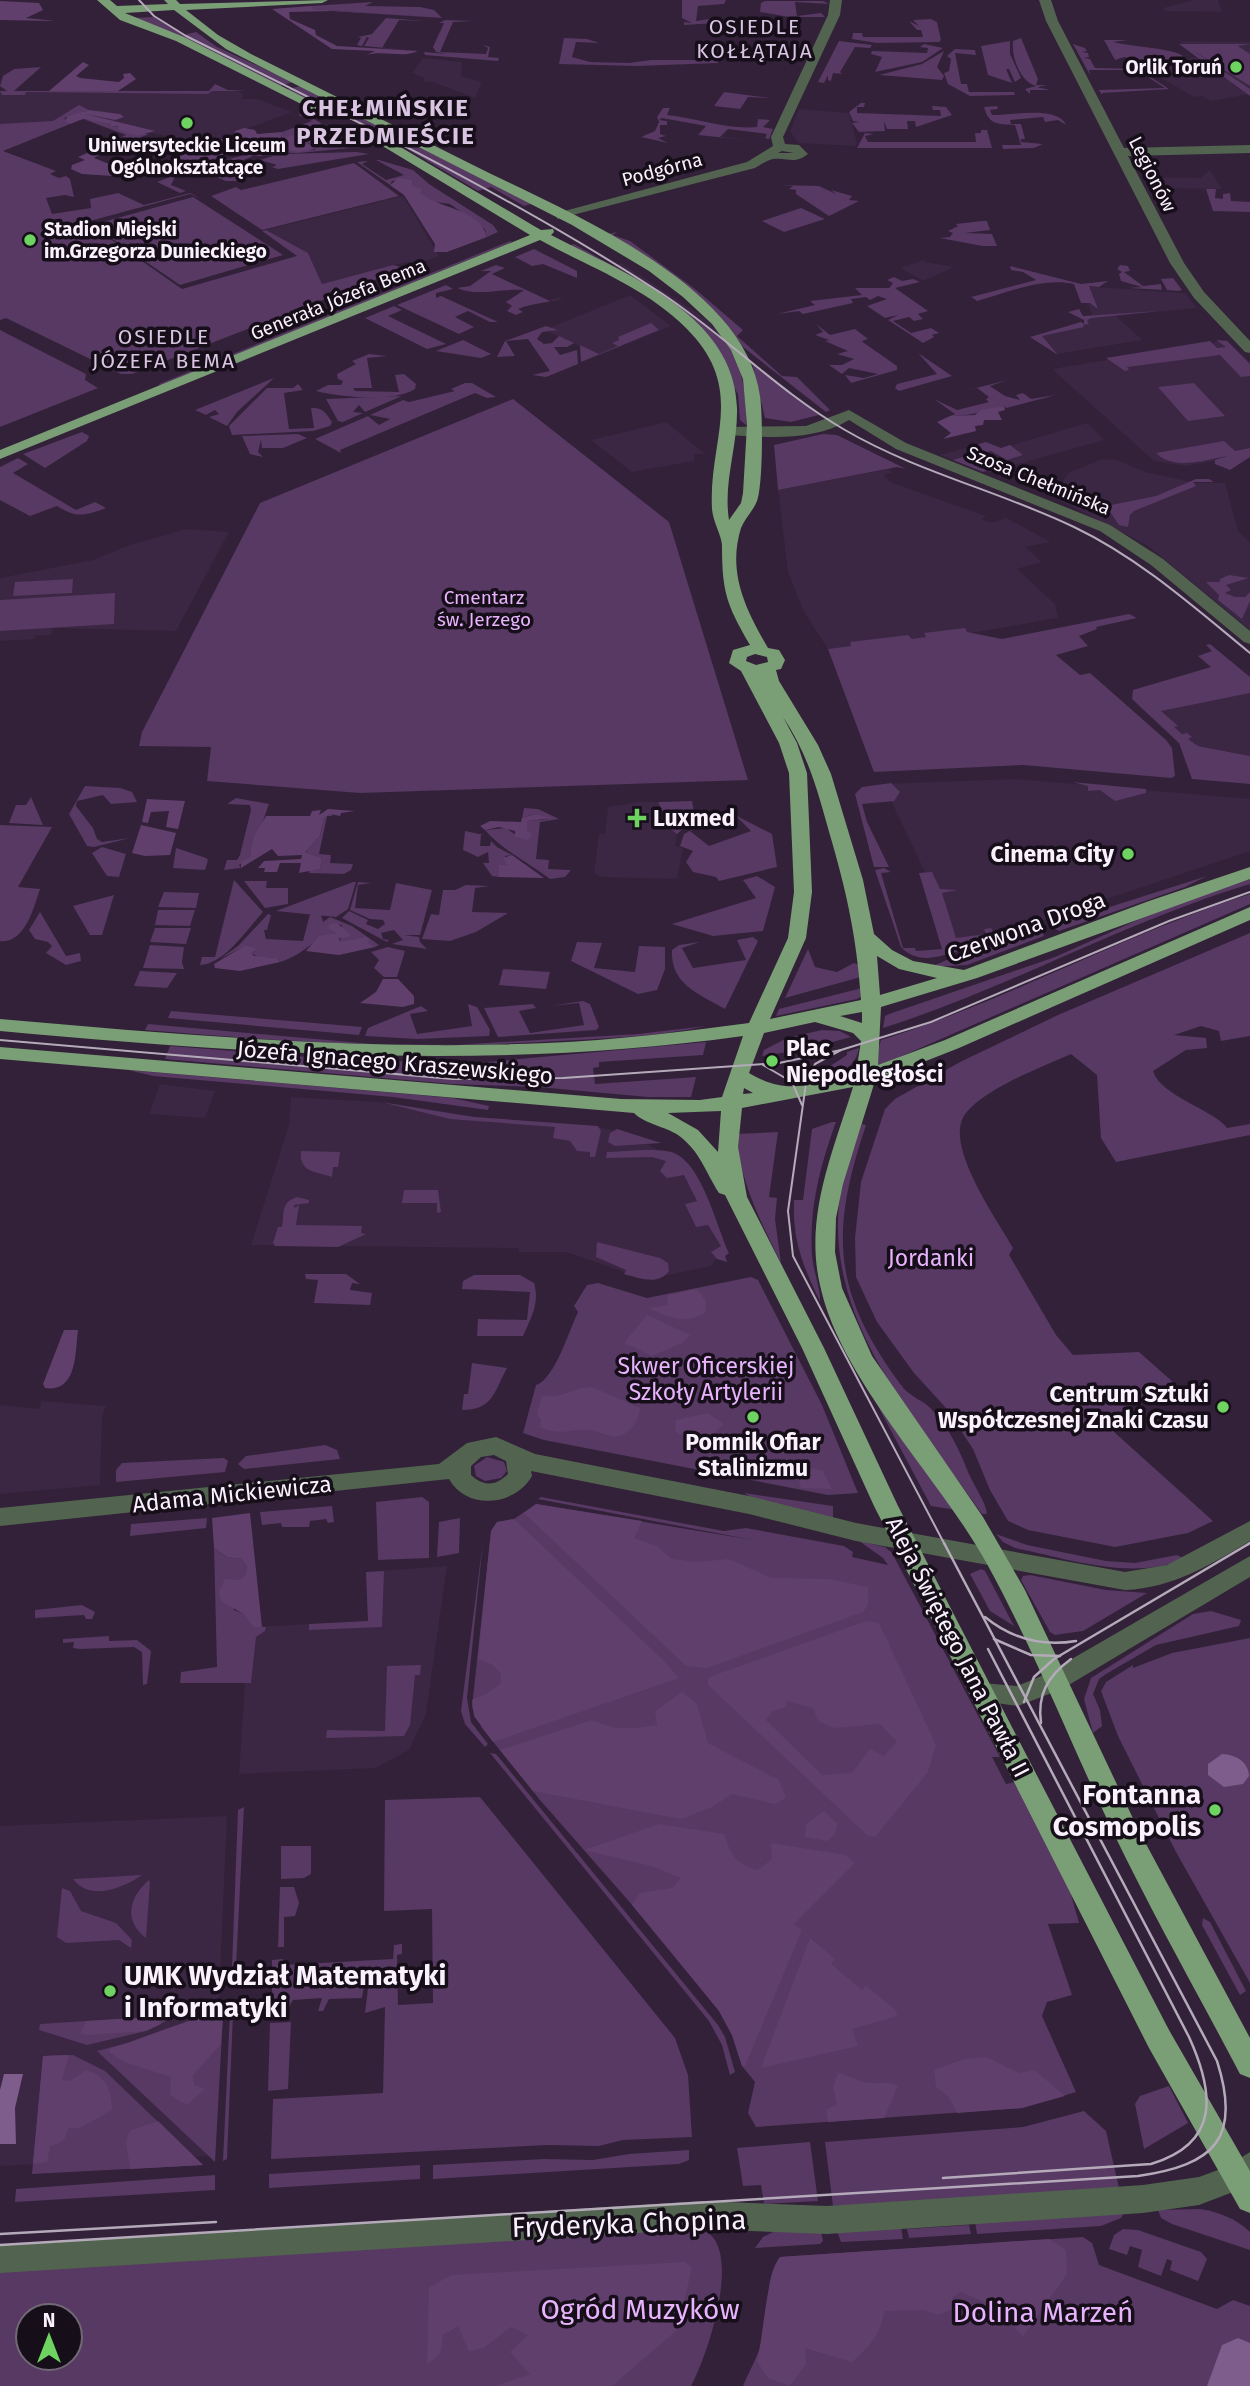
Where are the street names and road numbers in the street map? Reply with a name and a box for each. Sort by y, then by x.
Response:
street label: Legionów [1124,133,1181,216]
street label: Podgórna [619,148,705,191]
street label: Generała Józefa Bema [247,254,429,345]
street label: Szosa Chełmińska [964,441,1114,520]
street label: Czerwona Droga [943,885,1109,969]
street label: Józefa Ignacego Kraszewskiego [236,1034,554,1090]
street label: Adama Mickiewicza [131,1470,333,1518]
street label: Aleja Świętego Jana Pawła II [880,1512,1037,1782]
street label: Fryderyka Chopina [511,2203,747,2244]

